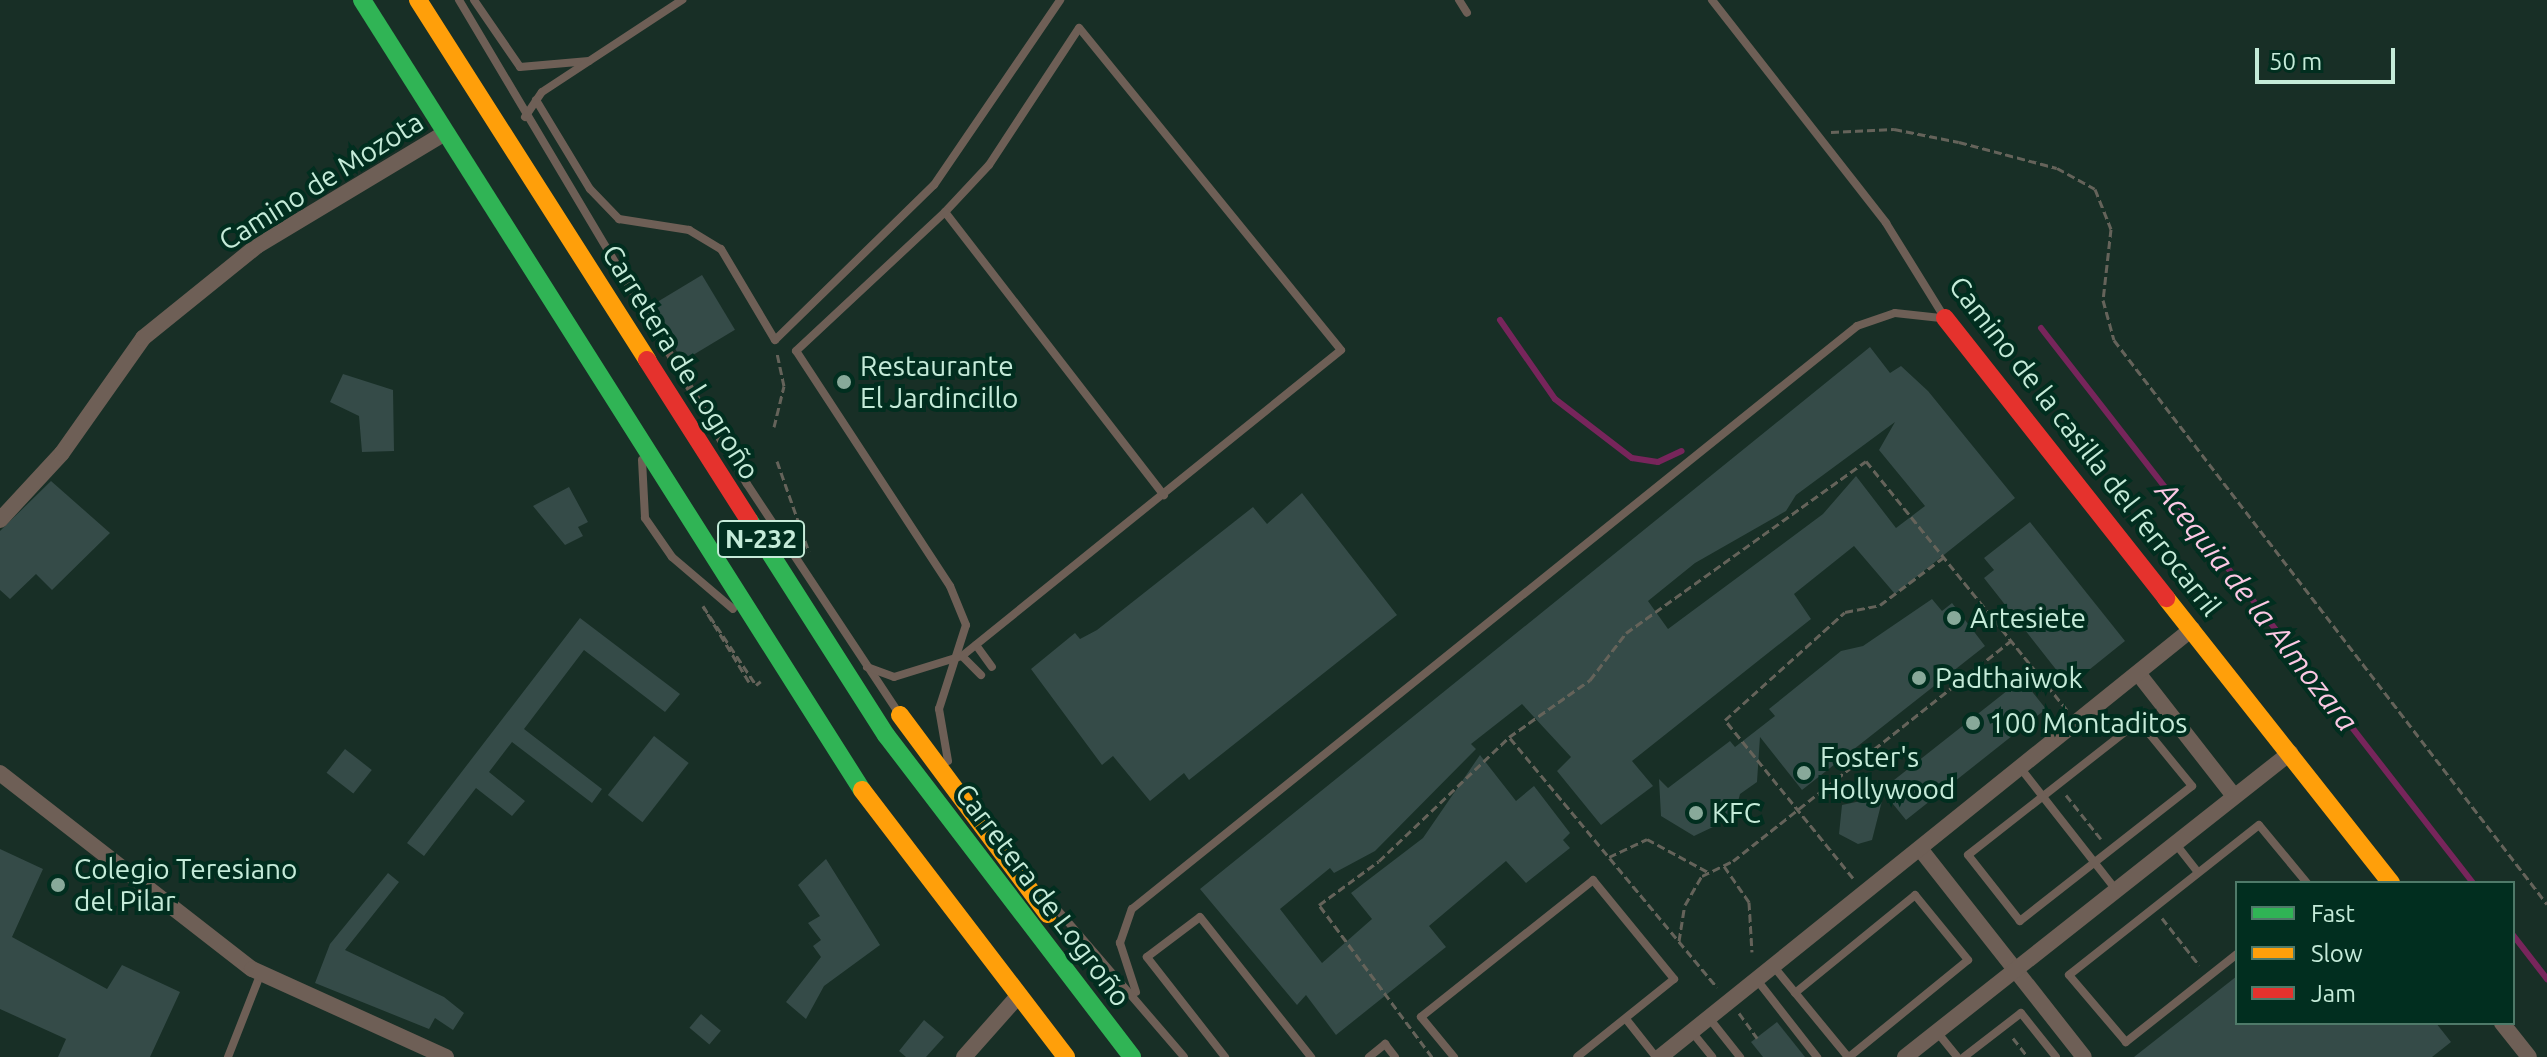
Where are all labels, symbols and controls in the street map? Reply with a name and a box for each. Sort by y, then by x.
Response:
scale bar [2259,32,2399,82]
text: 50 m [2269,48,2322,75]
street label: Camino de Mozota [213,105,429,257]
street label: Carretera de Logroño [595,238,767,486]
street label: Camino de la casilla del ferrocarril [1942,270,2228,622]
place label: Restaurante El Jardincillo [860,349,1018,415]
marker: Restaurante El Jardincillo [835,373,853,391]
water label: Acequia de la Almozara [2148,474,2366,738]
road number: N-232 [717,517,805,561]
place label: Artesiete [1970,601,2086,635]
marker: Artesiete [1945,609,1963,627]
place label: Padthaiwok [1935,661,2083,695]
marker: Padthaiwok [1910,669,1928,687]
place label: 100 Montaditos [1989,706,2187,740]
marker: 100 Montaditos [1964,714,1982,732]
place label: Foster's Hollywood [1820,740,1955,806]
marker: Foster's Hollywood [1795,764,1813,782]
street label: Carretera de Logroño [948,777,1138,1013]
place label: KFC [1712,796,1761,830]
marker: KFC [1687,804,1705,822]
place label: Colegio Teresiano del Pilar [74,852,297,918]
marker: Colegio Teresiano del Pilar [49,876,67,894]
legend [2235,881,2515,1025]
text: Fast [2311,900,2355,927]
text: Slow [2311,940,2363,967]
text: Jam [2311,980,2356,1007]

